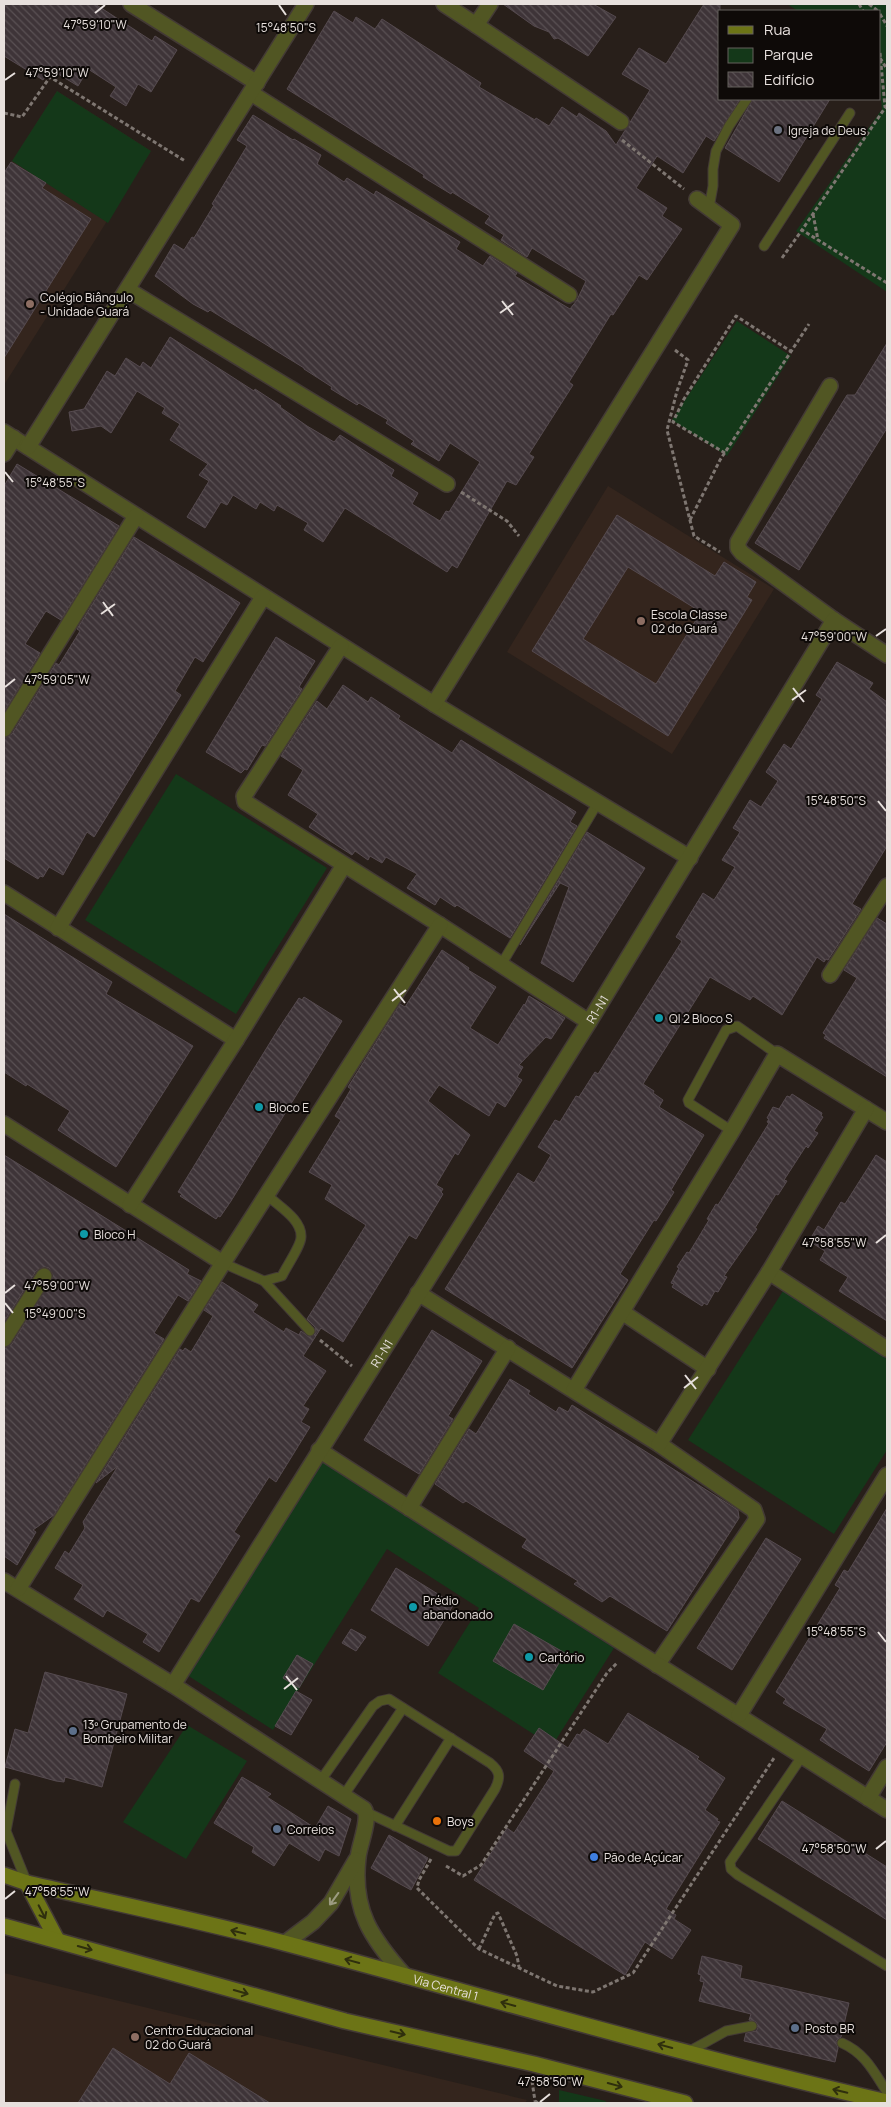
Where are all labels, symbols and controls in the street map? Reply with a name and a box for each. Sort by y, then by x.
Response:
legend [718,10,881,100]
text: 47°59'10"W [63,16,127,33]
text: 15°48'50"S [256,19,316,36]
text: Rua [764,19,791,40]
text: Parque [764,44,813,65]
text: 47°59'10"W [25,64,89,81]
text: Edifício [764,69,815,90]
place label: Igreja de Deus [788,122,866,139]
marker: Igreja de Deus [772,124,784,136]
place label: Colégio Biângulo - Unidade Guará [40,289,133,320]
marker: Colégio Biângulo - Unidade Guará [24,298,36,310]
text: 15°48'55"S [25,474,85,491]
place label: Escola Classe 02 do Guará [651,606,727,637]
marker: Escola Classe 02 do Guará [635,615,647,627]
text: 47°59'00"W [801,628,868,645]
text: 47°59'05"W [24,671,91,688]
text: 15°48'50"S [806,792,866,809]
street label: R1-N1 [582,992,612,1026]
place label: QI 2 Bloco S [669,1010,733,1027]
marker: QI 2 Bloco S [653,1012,665,1024]
place label: Bloco E [269,1099,309,1116]
marker: Bloco E [253,1101,265,1113]
place label: Bloco H [94,1226,135,1243]
marker: Bloco H [78,1228,90,1240]
text: 47°58'55"W [802,1234,867,1251]
text: 47°59'00"W [24,1277,91,1294]
text: 15°49'00"S [25,1305,85,1322]
street label: R1-N1 [366,1336,397,1370]
place label: Prédio abandonado [423,1592,493,1623]
marker: Prédio abandonado [407,1601,419,1613]
text: 15°48'55"S [806,1623,866,1640]
place label: Cartório [539,1649,584,1666]
marker: Cartório [523,1651,535,1663]
place label: 13º Grupamento de Bombeiro Militar [83,1716,187,1747]
marker: 13º Grupamento de Bombeiro Militar [67,1725,79,1737]
place label: Boys [447,1813,474,1830]
marker: Boys [431,1815,443,1827]
place label: Correios [287,1821,334,1838]
marker: Correios [271,1823,283,1835]
text: 47°58'50"W [801,1840,867,1857]
place label: Pão de Açúcar [604,1849,683,1866]
marker: Pão de Açúcar [588,1851,600,1863]
text: 47°58'55"W [25,1883,90,1900]
one-way arrow [329,1892,339,1906]
one-way arrow [37,1904,47,1919]
one-way arrow [230,1927,246,1936]
one-way arrow [76,1944,92,1953]
one-way arrow [344,1956,360,1966]
street label: Via Central 1 [411,1970,480,2004]
one-way arrow [233,1987,249,1997]
one-way arrow [501,1999,517,2009]
place label: Posto BR [805,2020,855,2037]
place label: Centro Educacional 02 do Guará [145,2022,253,2053]
marker: Posto BR [789,2022,801,2034]
one-way arrow [390,2029,406,2038]
marker: Centro Educacional 02 do Guará [129,2031,141,2043]
one-way arrow [658,2041,674,2050]
text: 47°58'50"W [517,2073,583,2090]
one-way arrow [606,2081,622,2090]
one-way arrow [832,2086,848,2095]

